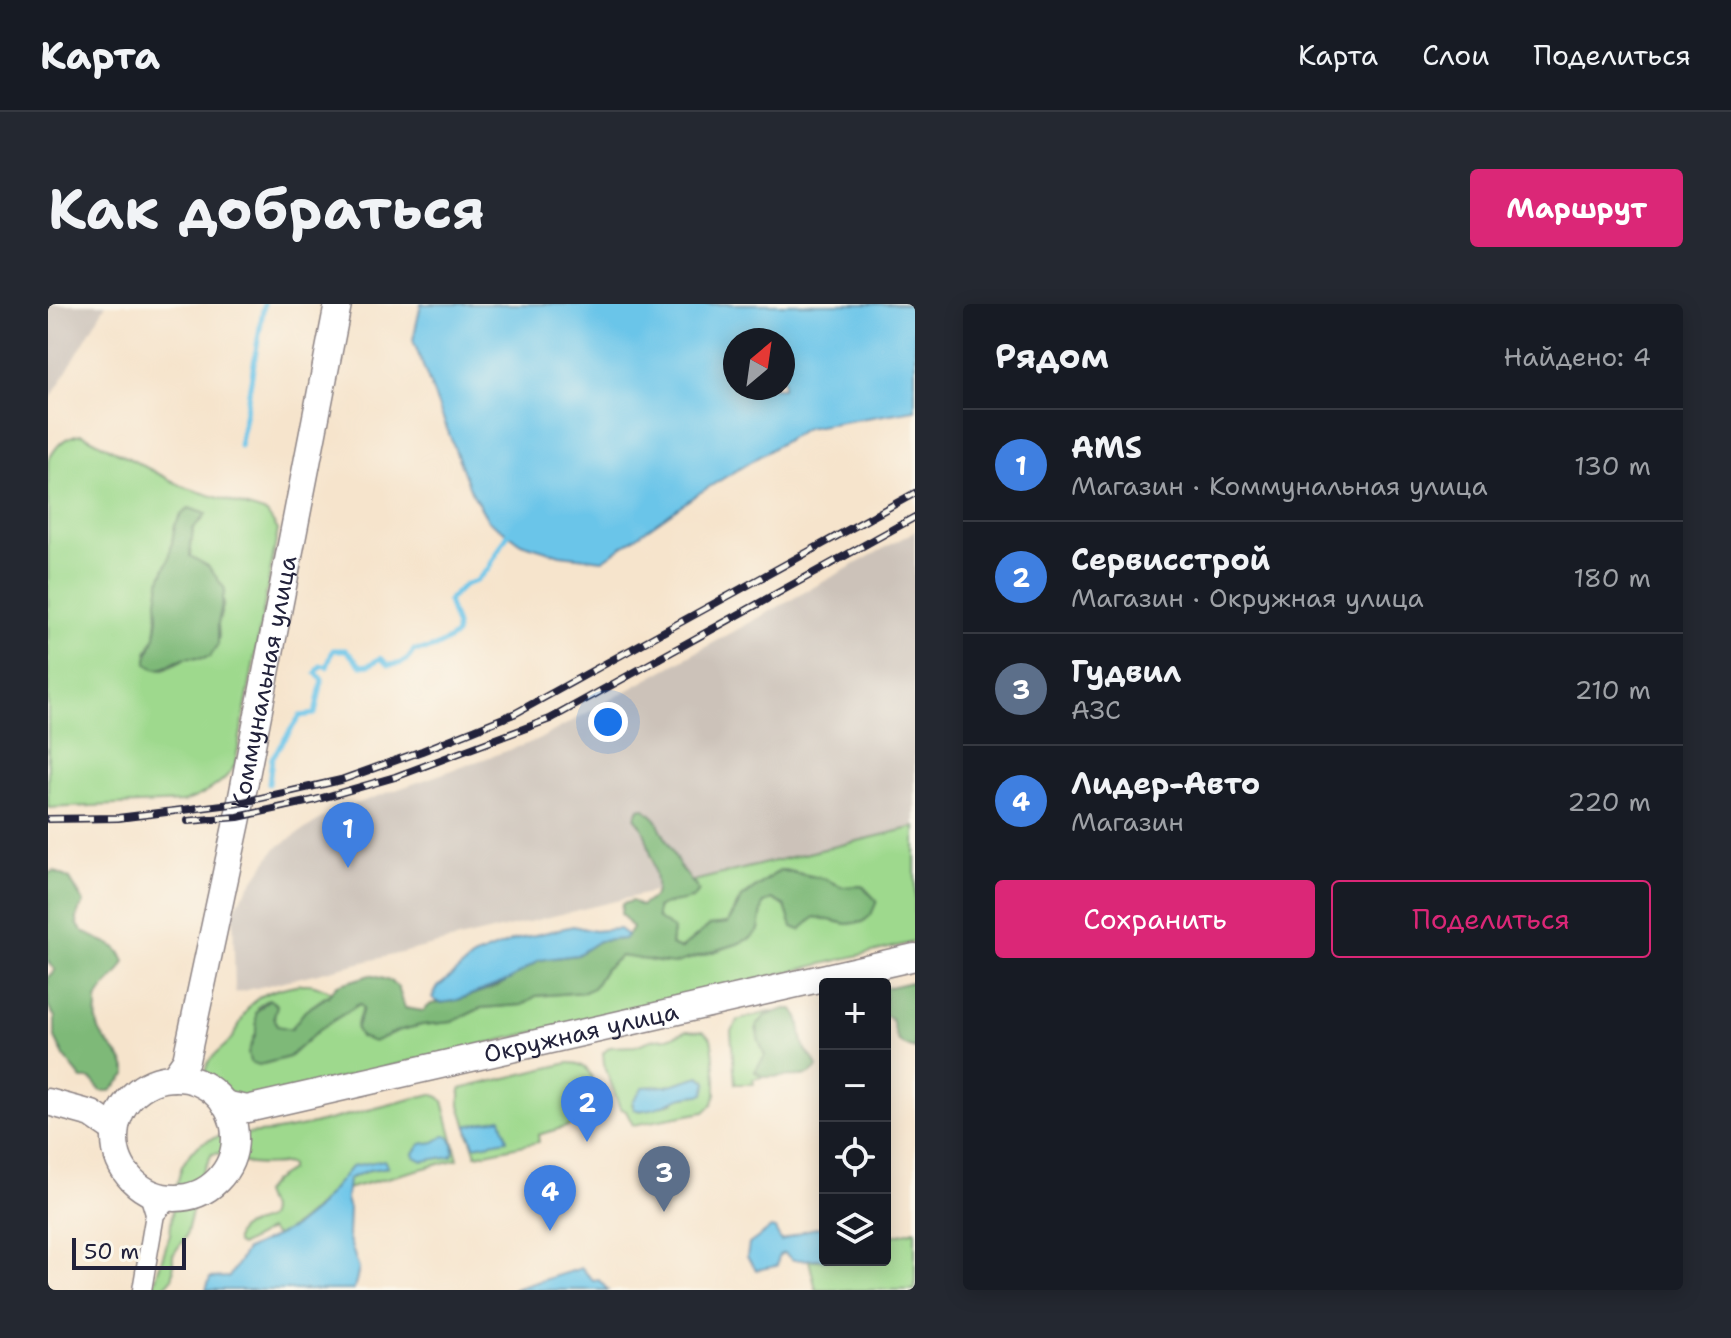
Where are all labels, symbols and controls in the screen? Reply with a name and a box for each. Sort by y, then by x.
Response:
text: Карта [40,30,160,81]
text: Карта [1298,36,1378,74]
text: Слои [1422,36,1489,74]
text: Поделиться [1533,36,1691,74]
button: Маршрут [1470,169,1683,247]
text: Как добраться [48,171,485,246]
north arrow [723,328,795,400]
text: Рядом [995,333,1109,379]
text: Найдено: 4 [1504,339,1651,374]
text: AMS [1071,427,1142,468]
text: 1 [1015,448,1027,483]
text: 130 m [1574,448,1651,483]
text: Магазин · Коммунальная улица [1071,468,1488,503]
text: Сервисстрой [1071,539,1270,580]
street label: Коммунальная улица [224,553,305,812]
text: 2 [1012,560,1030,595]
text: 180 m [1573,560,1651,595]
text: Магазин · Окружная улица [1071,580,1424,615]
text: Гудвил [1071,651,1181,692]
text: 3 [1012,672,1030,707]
text: 210 m [1574,672,1651,707]
text: АЗС [1071,692,1121,727]
your location [588,702,628,742]
text: Лидер-Авто [1071,763,1260,804]
text: 4 [1012,784,1030,819]
text: 220 m [1567,784,1651,819]
pin: 1 [322,802,374,868]
text: Магазин [1071,804,1184,839]
button: Сохранить [995,880,1315,958]
button: Поделиться [1331,880,1651,958]
map controls [819,978,891,1266]
button: + [819,978,891,1050]
street label: Окружная улица [481,995,681,1071]
button: − [819,1050,891,1122]
pin: 2 [561,1076,613,1142]
button: locate [819,1122,891,1194]
pin: 3 [638,1146,690,1212]
pin: 4 [524,1165,576,1231]
button: layers [819,1194,891,1266]
scale bar [72,1234,186,1270]
text: 50 m [84,1237,139,1266]

